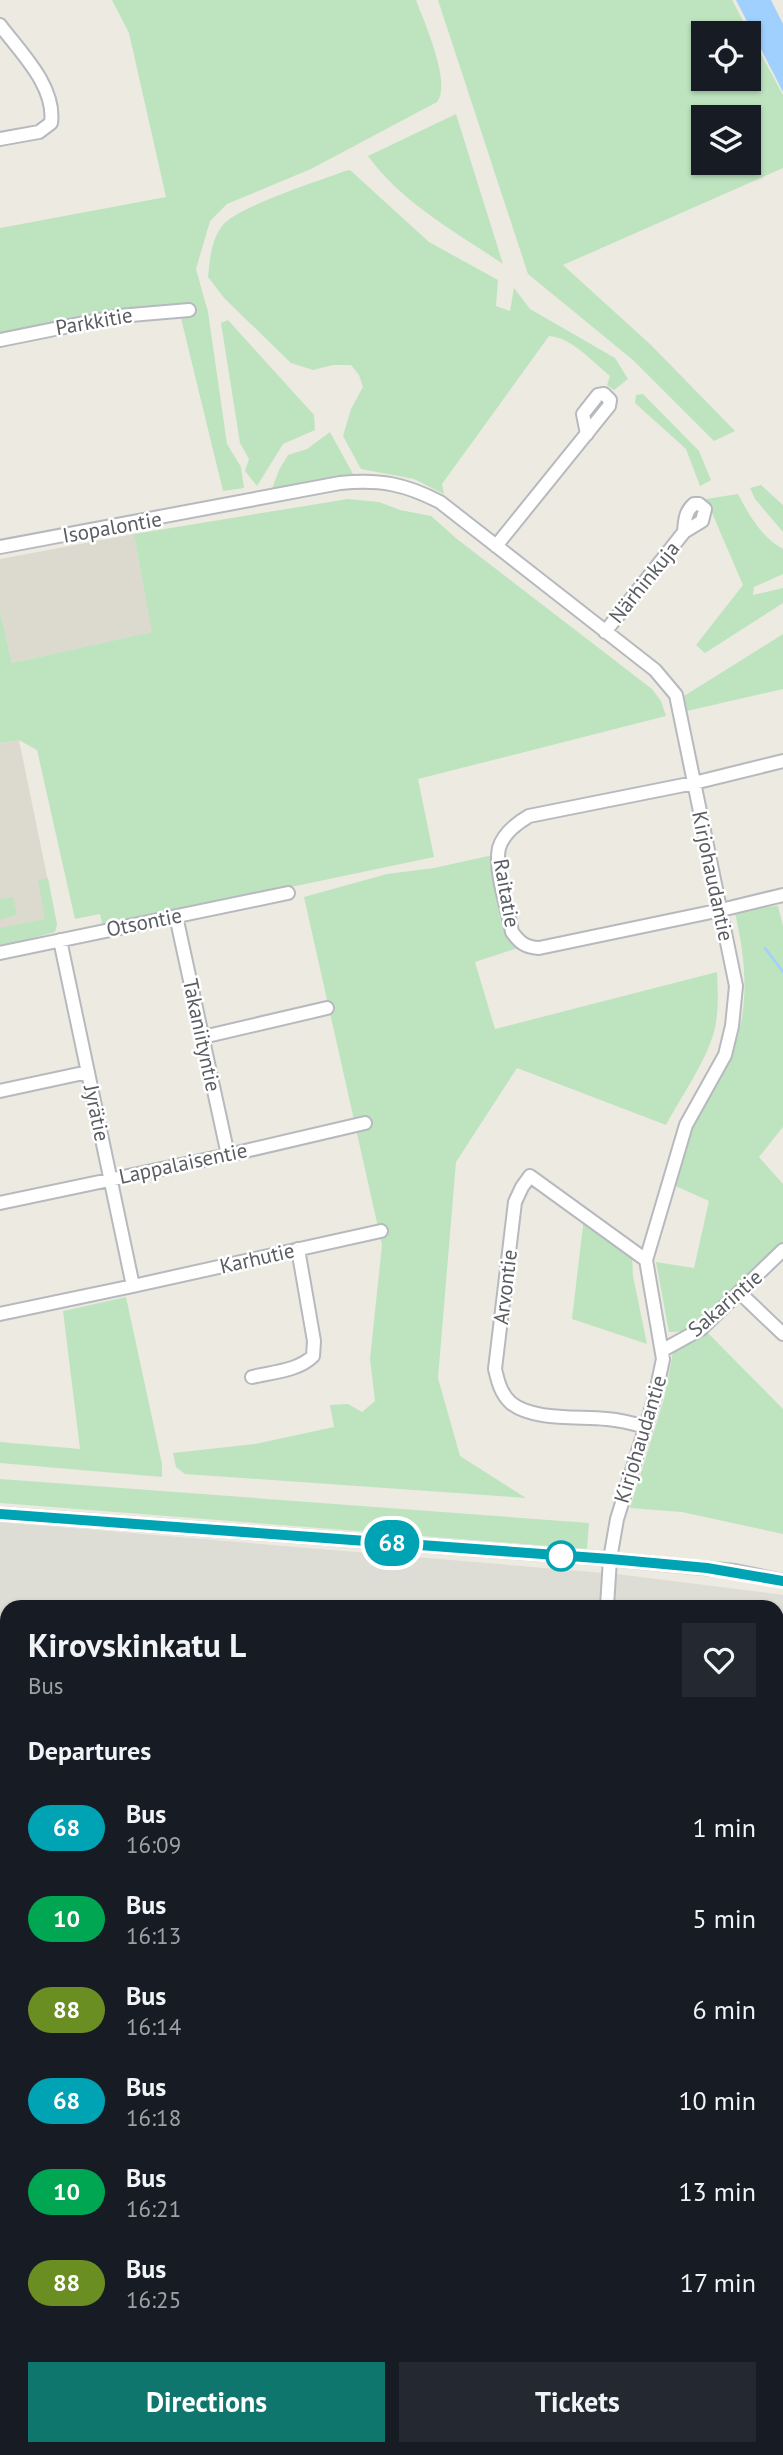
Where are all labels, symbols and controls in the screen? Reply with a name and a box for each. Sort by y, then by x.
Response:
map controls [691,21,761,175]
button: locate [691,21,761,91]
button: layers [691,105,761,175]
street label: Parkkitie [53,301,135,341]
street label: Isopalontie [60,505,164,549]
street label: Närhinkuja [603,536,685,628]
street label: Kirjohaudantie [686,808,740,944]
street label: Raitatie [488,857,526,929]
street label: Otsontie [104,901,184,943]
street label: Takaniityntie [177,976,227,1094]
street label: Jyrätie [78,1081,116,1144]
street label: Lappalaisentie [116,1136,250,1190]
street label: Karhutie [217,1236,297,1280]
street label: Arvontie [487,1248,523,1326]
street label: Sakarintie [682,1263,768,1343]
street label: Kirjohaudantie [608,1372,672,1506]
line badge: 68 [360,1520,424,1566]
text: 68 [378,1527,406,1558]
unlabelled marker [546,1541,576,1571]
text: Kirovskinkatu L [28,1623,246,1666]
button: heart [682,1623,756,1697]
text: Bus [28,1671,64,1700]
text: Departures [28,1734,151,1767]
text: Bus [126,1797,166,1830]
text: 1 min [693,1811,756,1844]
text: 68 [53,1812,80,1843]
text: 16:09 [126,1830,181,1859]
text: Bus [126,1888,166,1921]
text: 5 min [693,1902,756,1935]
text: 10 [53,1903,80,1934]
text: 16:13 [126,1921,181,1950]
text: Bus [126,1979,166,2012]
text: 6 min [693,1993,756,2026]
text: 88 [53,1994,80,2025]
text: 16:14 [126,2012,181,2041]
text: Bus [126,2070,166,2103]
text: 10 min [678,2084,756,2117]
text: 68 [53,2085,80,2116]
text: 16:18 [126,2103,181,2132]
text: Bus [126,2161,166,2194]
text: 13 min [678,2175,756,2208]
text: 10 [53,2176,80,2207]
text: 16:21 [126,2194,181,2223]
text: Bus [126,2252,166,2285]
text: 17 min [680,2266,756,2299]
text: 88 [53,2267,80,2298]
text: 16:25 [126,2285,181,2314]
button: Directions [28,2362,385,2442]
button: Tickets [399,2362,756,2442]

